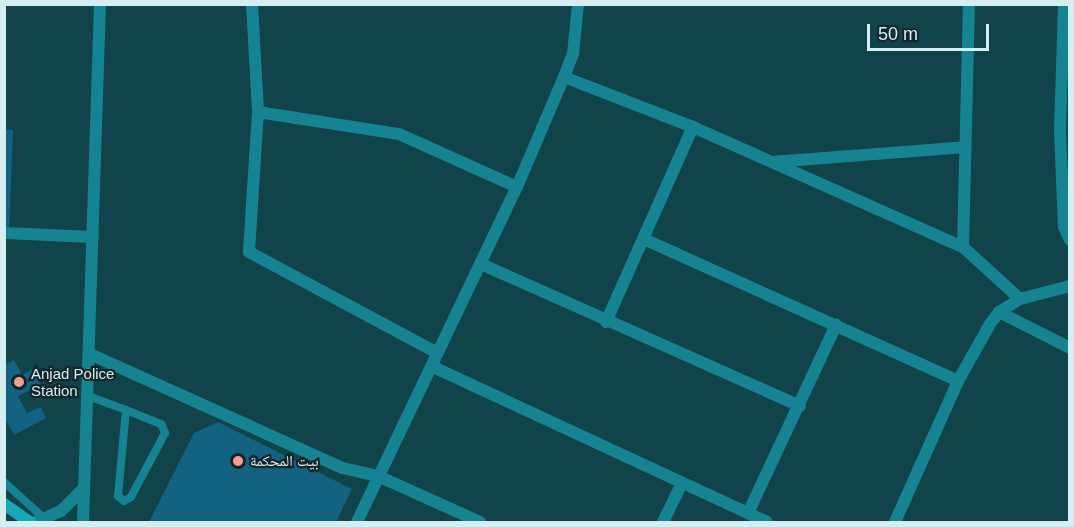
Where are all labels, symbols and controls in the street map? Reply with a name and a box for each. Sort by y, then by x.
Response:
scale bar [870,12,992,50]
text: 50 m [878,24,918,44]
place label: Anjad Police Station [31,364,114,399]
marker: Anjad Police Station [12,375,26,389]
place label: بيت المحكمة [250,452,319,470]
marker: بيت المحكمة [231,454,245,468]

